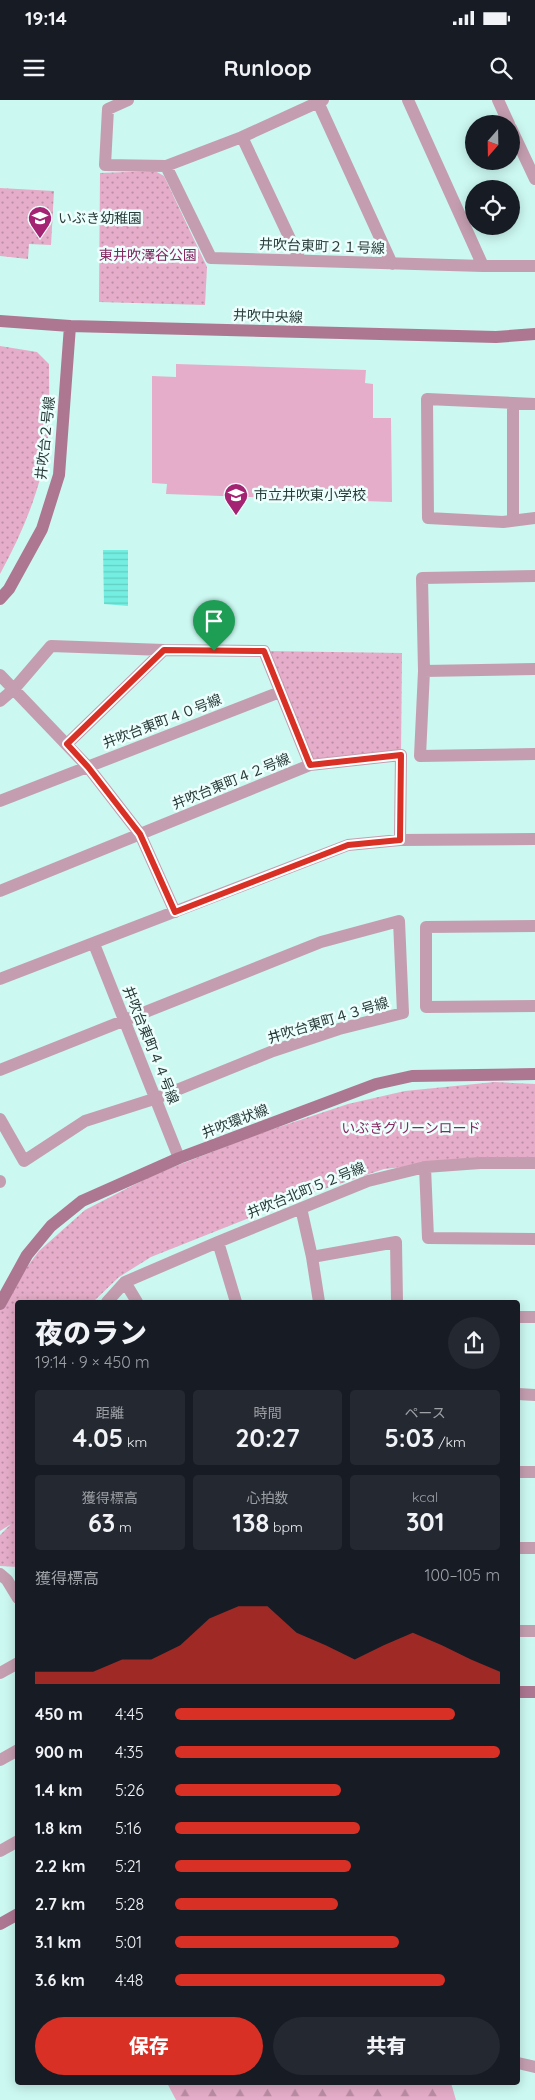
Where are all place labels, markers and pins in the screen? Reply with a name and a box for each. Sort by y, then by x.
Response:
school or university icon: いぶき幼稚園 [27,205,53,239]
place label: いぶき幼稚園 [58,209,142,227]
school or university icon: 市立井吹東小学校 [223,482,249,516]
place label: 市立井吹東小学校 [254,486,366,504]
pin [193,600,235,651]

